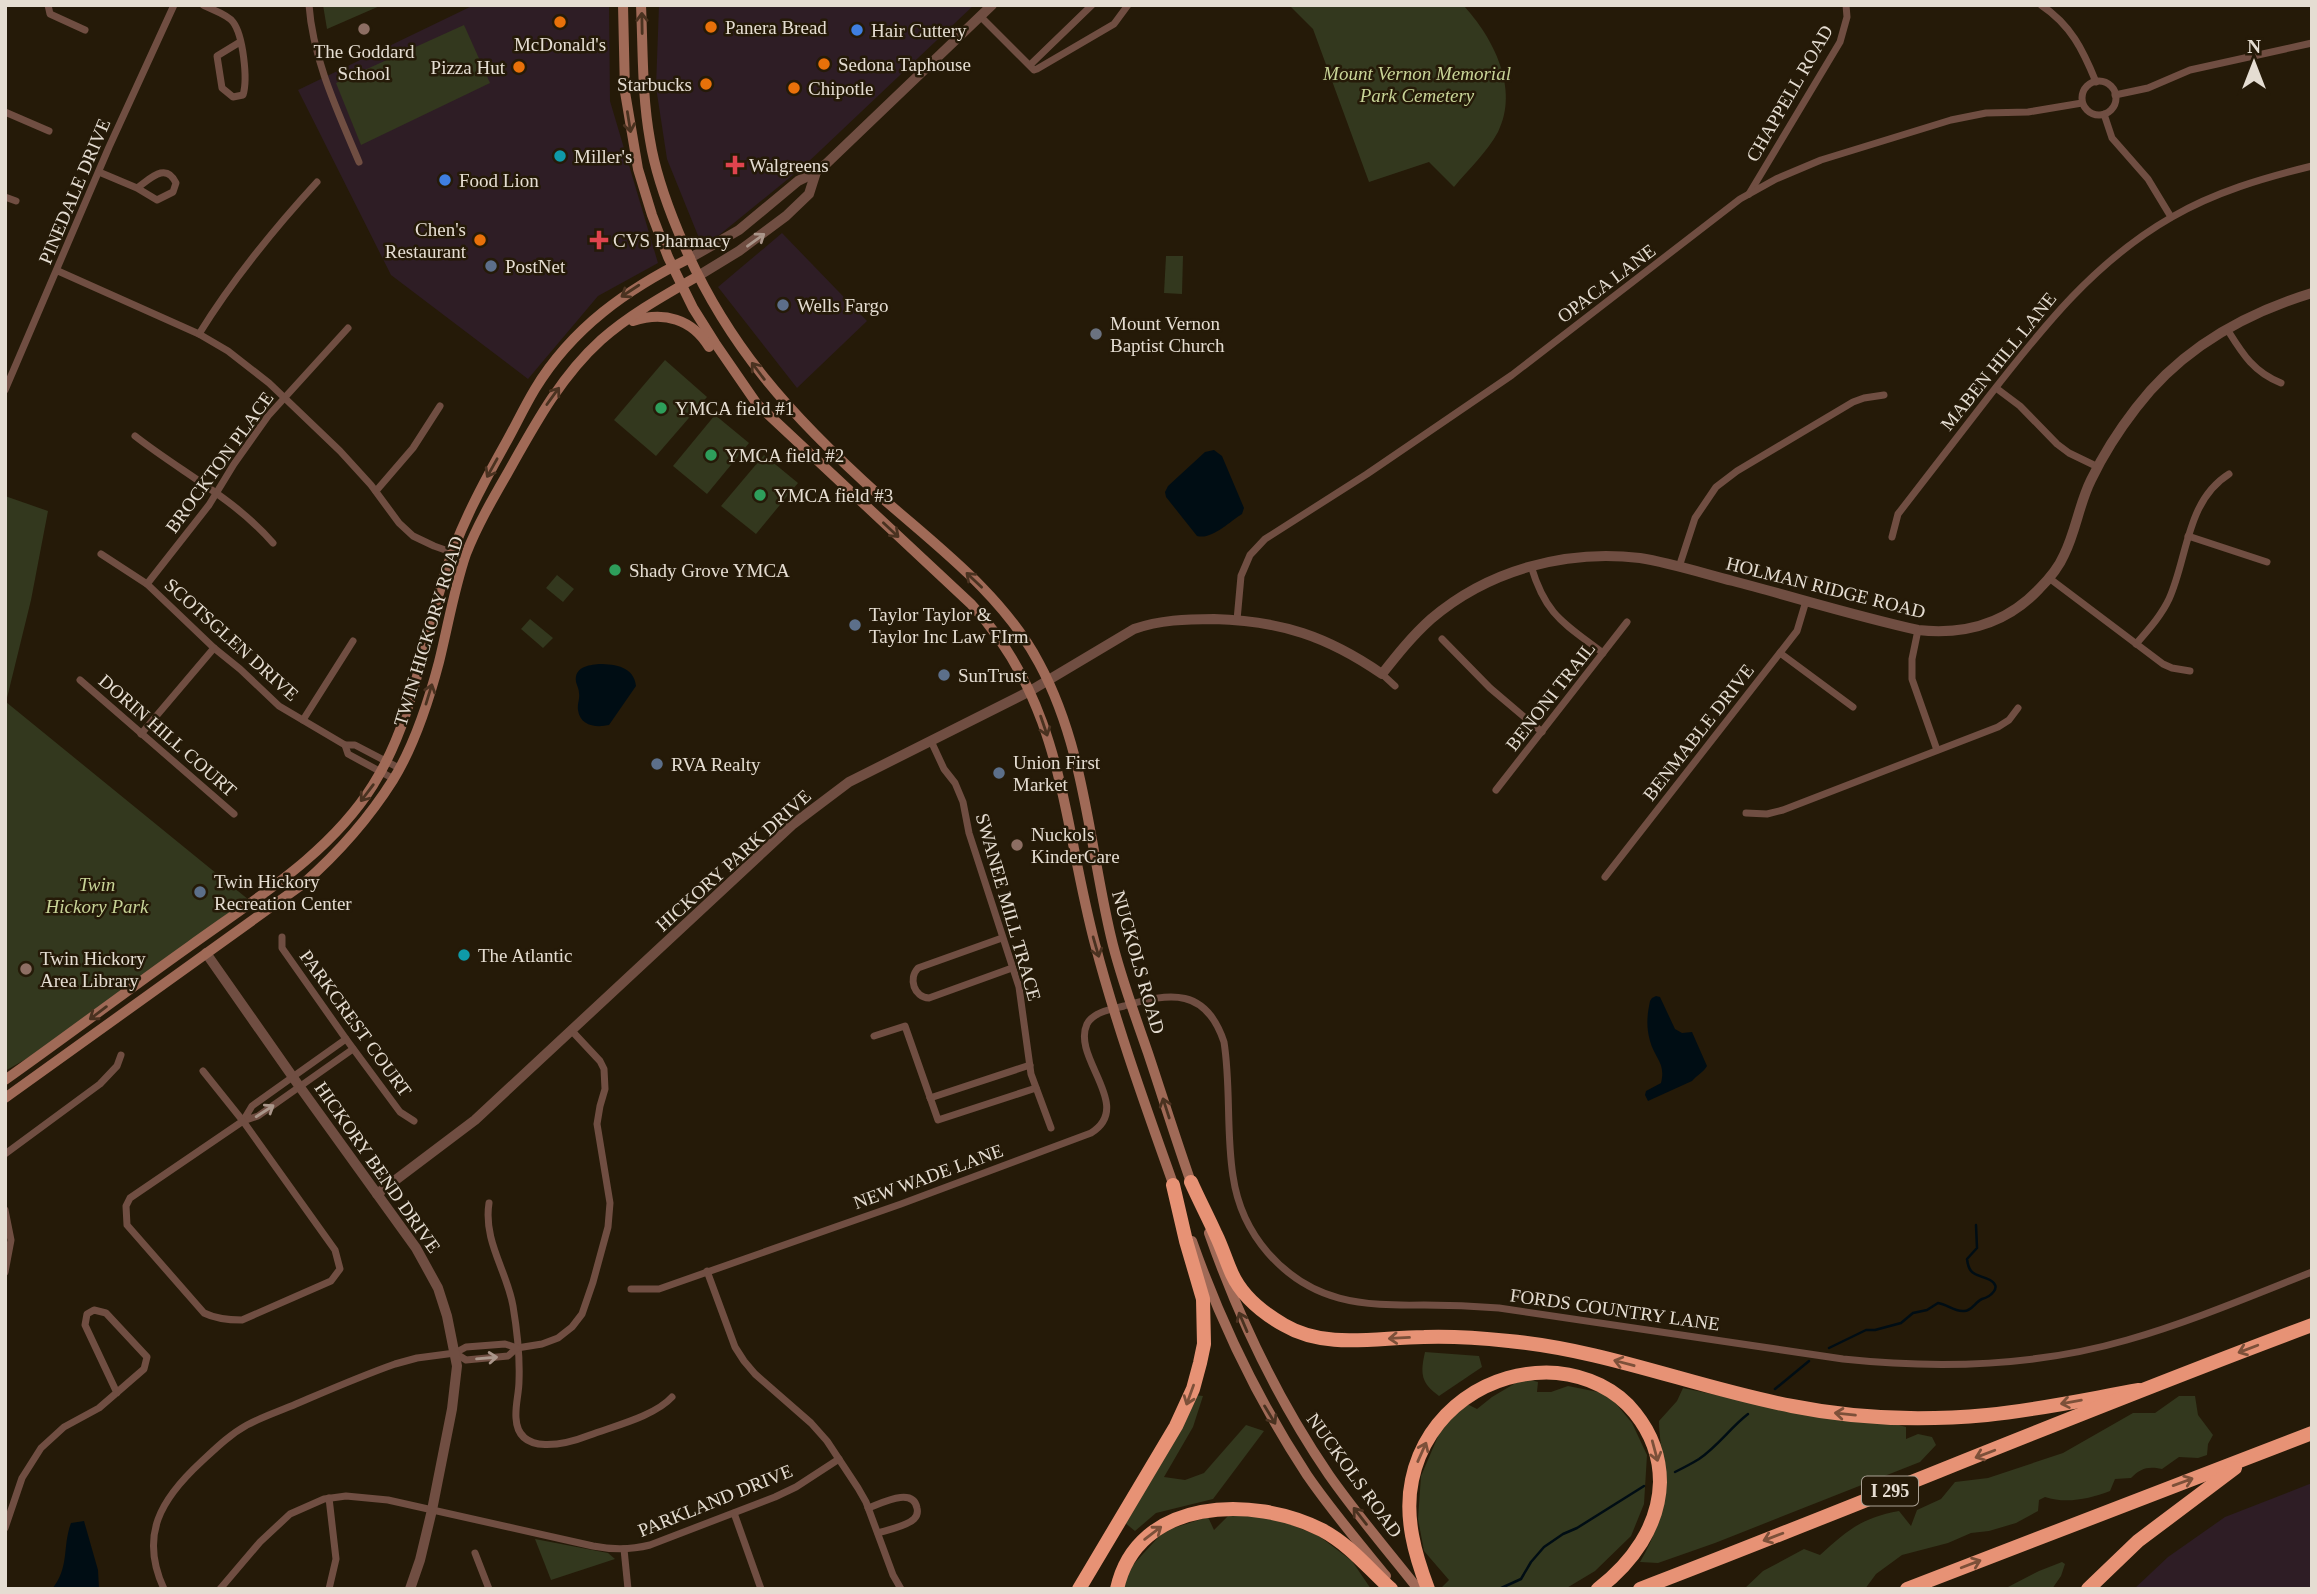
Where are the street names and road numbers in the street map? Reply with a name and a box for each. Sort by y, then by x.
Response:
street label: CHAPPELL ROAD [1742,21,1837,165]
street label: PINEDALE DRIVE [34,115,115,267]
street label: OPACA LANE [1553,240,1659,327]
street label: MABEN HILL LANE [1936,288,2060,434]
street label: BROCKTON PLACE [161,388,278,537]
street label: TWIN HICKORY ROAD [390,534,467,729]
street label: HOLMAN RIDGE ROAD [1724,553,1928,622]
street label: SCOTSGLEN DRIVE [161,574,303,705]
street label: BENONI TRAIL [1501,638,1599,755]
street label: BENMABLE DRIVE [1639,660,1758,805]
street label: DORIN HILL COURT [95,670,241,801]
street label: HICKORY PARK DRIVE [652,785,815,936]
street label: SWANEE MILL TRACE [972,811,1045,1003]
street label: NUCKOLS ROAD [1108,888,1169,1036]
street label: PARKCREST COURT [295,946,416,1101]
street label: HICKORY BEND DRIVE [310,1078,445,1257]
street label: NEW WADE LANE [851,1140,1006,1213]
street label: FORDS COUNTRY LANE [1509,1284,1721,1335]
street label: NUCKOLS ROAD [1303,1409,1407,1541]
street label: PARKLAND DRIVE [635,1460,795,1541]
road number: I 295 [1862,1476,1918,1506]

